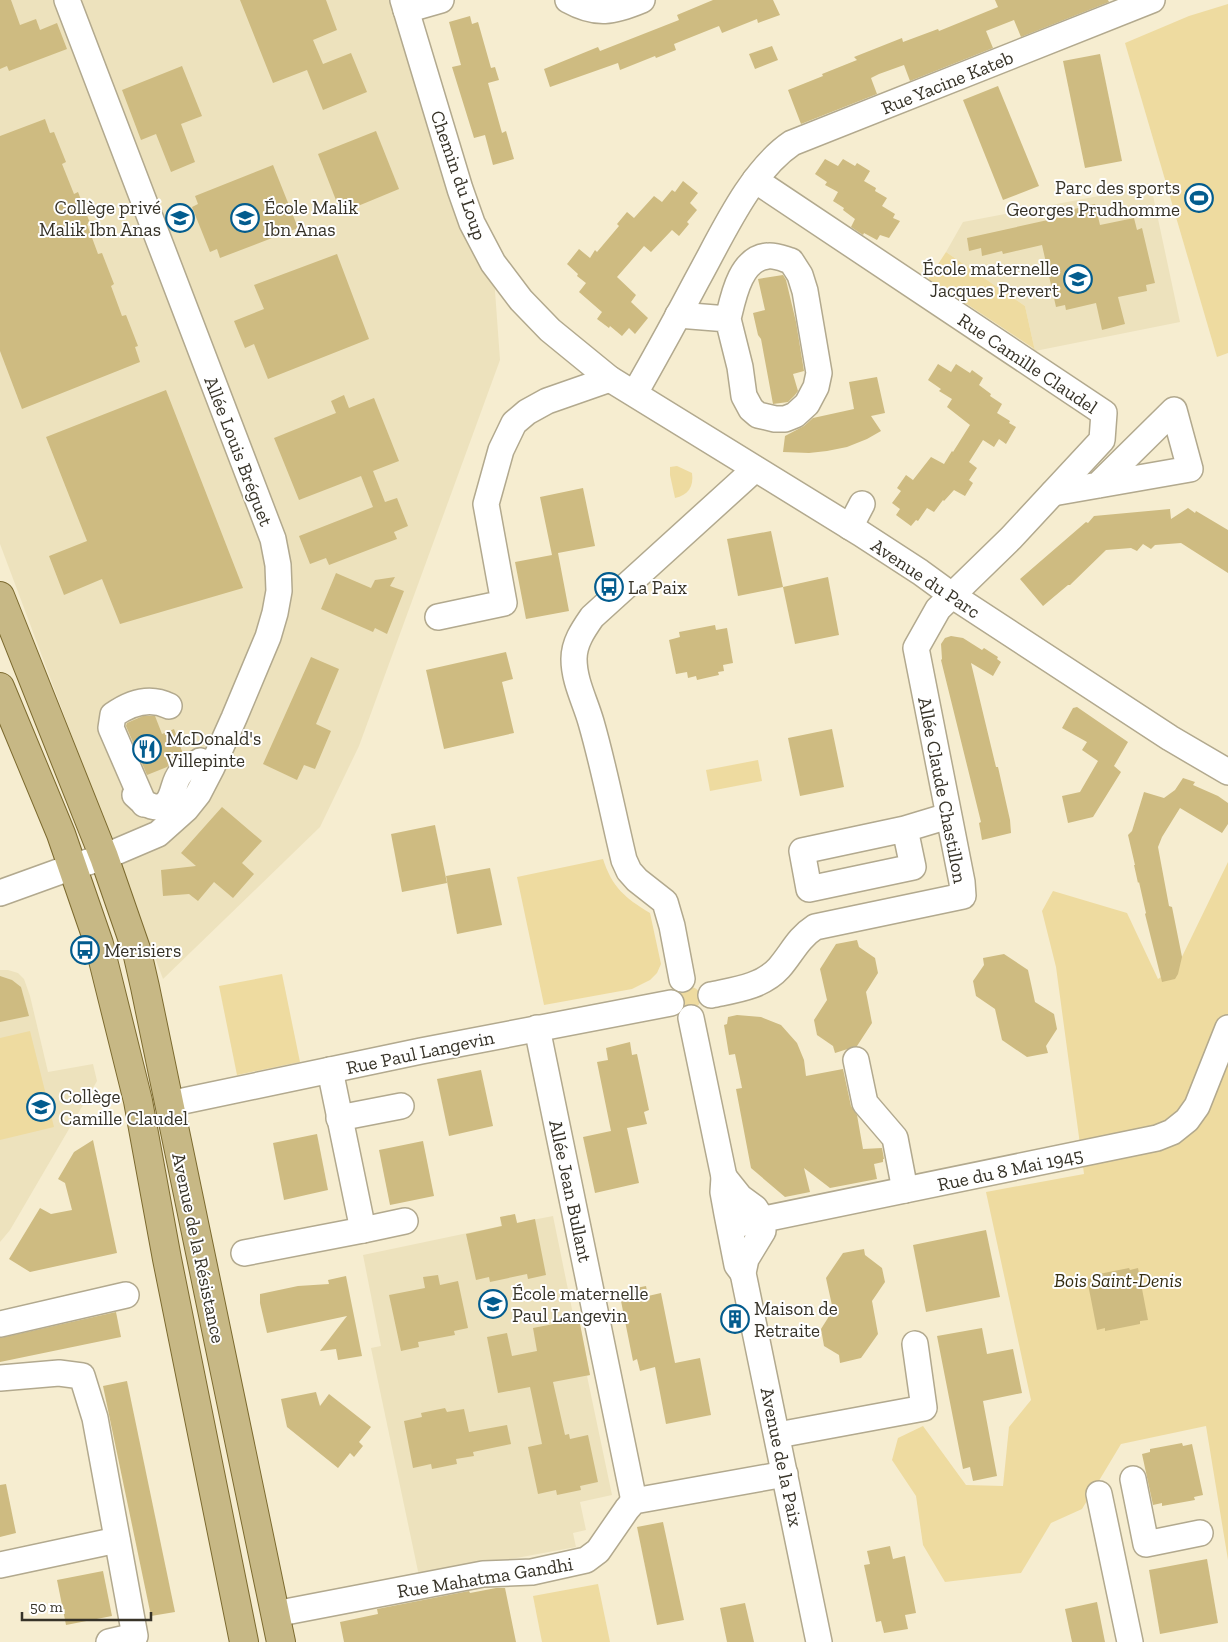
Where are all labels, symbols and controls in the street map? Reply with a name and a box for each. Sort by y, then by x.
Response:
street label: Rue Yacine Kateb [878,46,1016,119]
street label: Chemin du Loup [426,107,491,243]
place label: Parc des sports Georges Prudhomme [1006,176,1180,221]
sports icon: Parc des sports Georges Prudhomme [1184,183,1214,213]
place label: Collège privé Malik Ibn Anas [39,196,161,241]
place label: École Malik Ibn Anas [264,196,358,241]
school or university icon: Collège privé Malik Ibn Anas [165,203,195,233]
school or university icon: École Malik Ibn Anas [230,203,260,233]
place label: École maternelle Jacques Prevert [923,257,1059,302]
school or university icon: École maternelle Jacques Prevert [1063,264,1093,294]
street label: Rue Camille Claudel [953,308,1102,419]
street label: Allée Louis Bréguet [199,373,278,529]
street label: Avenue du Parc [867,533,985,623]
bus stop icon: La Paix [594,572,624,602]
place label: La Paix [628,576,687,599]
street label: Allée Claude Chastillon [913,695,972,885]
place label: McDonald's Villepinte [165,727,261,772]
restaurant icon: McDonald's Villepinte [132,734,162,764]
bus stop icon: Merisiers [70,935,100,965]
place label: Merisiers [104,939,181,962]
street label: Rue Paul Langevin [344,1026,496,1079]
place label: Collège Camille Claudel [60,1085,188,1130]
school or university icon: Collège Camille Claudel [26,1092,56,1122]
street label: Allée Jean Bullant [544,1118,597,1264]
street label: Rue du 8 Mai 1945 [935,1143,1085,1196]
street label: Avenue de la Résistance [167,1151,230,1345]
park label: Bois Saint-Denis [1054,1269,1182,1292]
place label: École maternelle Paul Langevin [512,1282,648,1327]
school or university icon: École maternelle Paul Langevin [478,1289,508,1319]
place label: Maison de Retraite [754,1297,838,1342]
building icon: Maison de Retraite [720,1304,750,1334]
street label: Avenue de la Paix [756,1385,808,1529]
street label: Rue Mahatma Gandhi [396,1552,575,1603]
scale bar [22,1590,151,1622]
text: 50 m [30,1598,63,1616]

